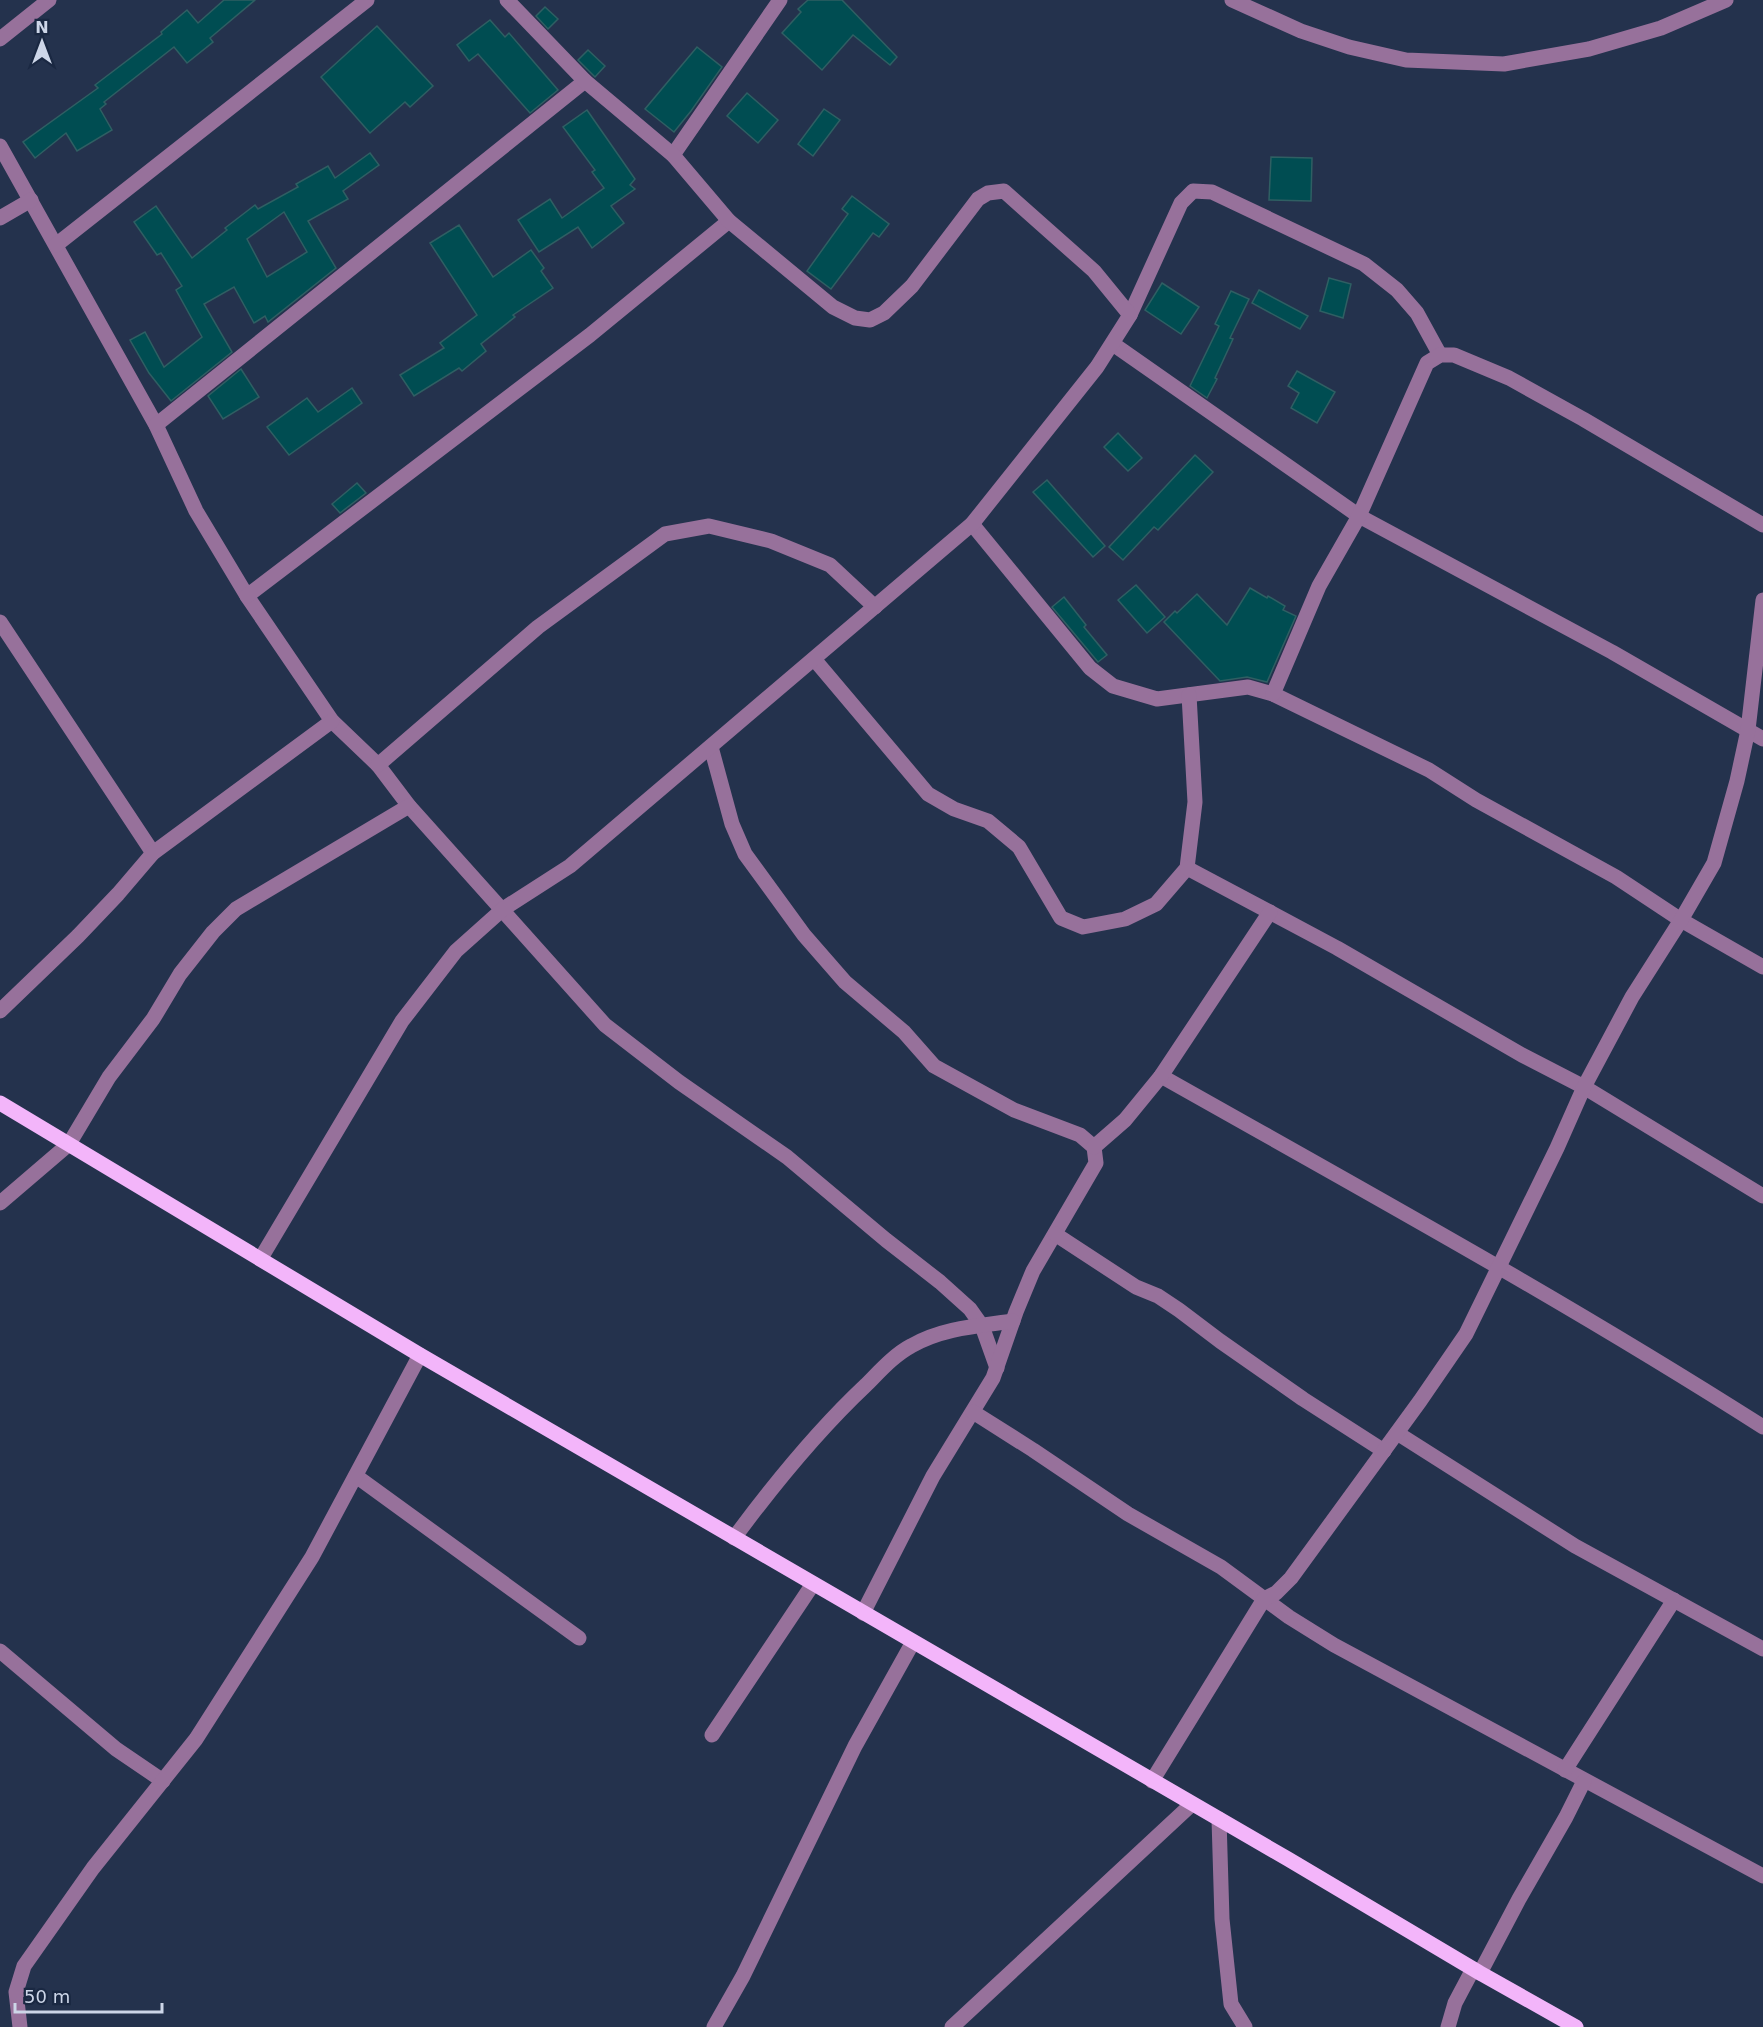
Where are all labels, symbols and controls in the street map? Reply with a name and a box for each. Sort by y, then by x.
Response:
north arrow [12,12,72,72]
text: N [35,18,49,37]
scale bar [15,1976,162,2014]
text: 50 m [24,1986,70,2007]

